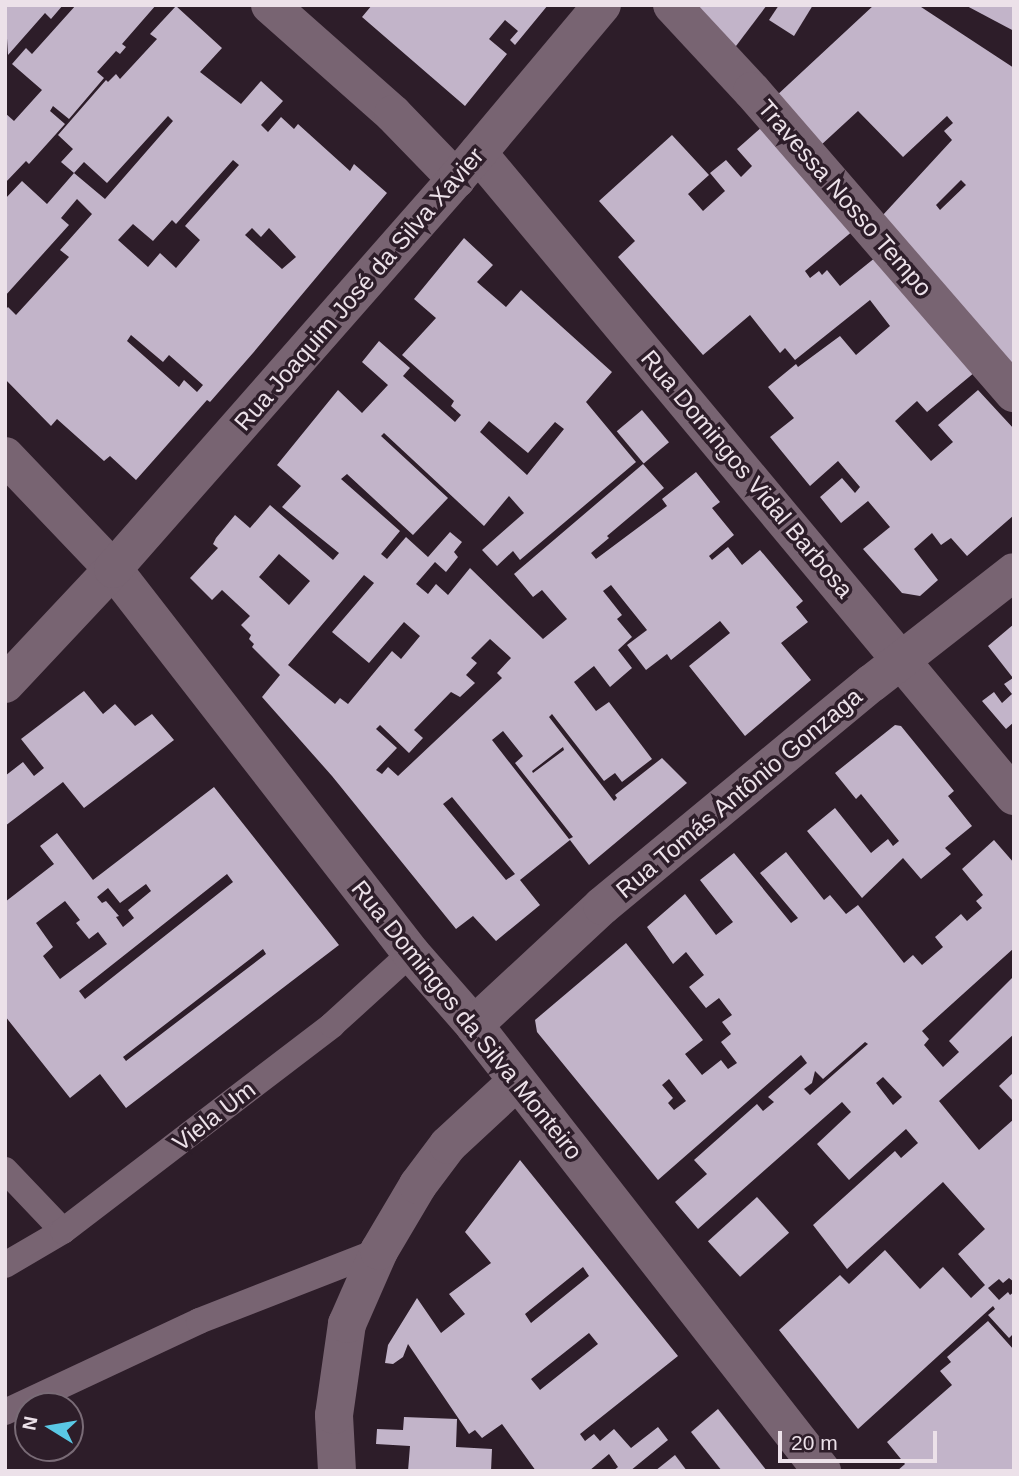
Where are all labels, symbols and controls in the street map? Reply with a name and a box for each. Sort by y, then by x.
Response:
street label: Travessa Nosso Tempo [752,94,938,302]
street label: Rua Joaquim José da Silva Xavier [228,142,490,436]
street label: Rua Domingos Vidal Barbosa [635,344,859,604]
street label: Rua Tomás Antônio Gonzaga [610,681,868,905]
street label: Rua Domingos da Silva Monteiro [345,875,589,1165]
street label: Viela Um [167,1075,261,1157]
north arrow [14,1392,84,1462]
text: N [18,1415,41,1432]
scale bar [781,1416,940,1460]
text: 20 m [791,1431,838,1454]

